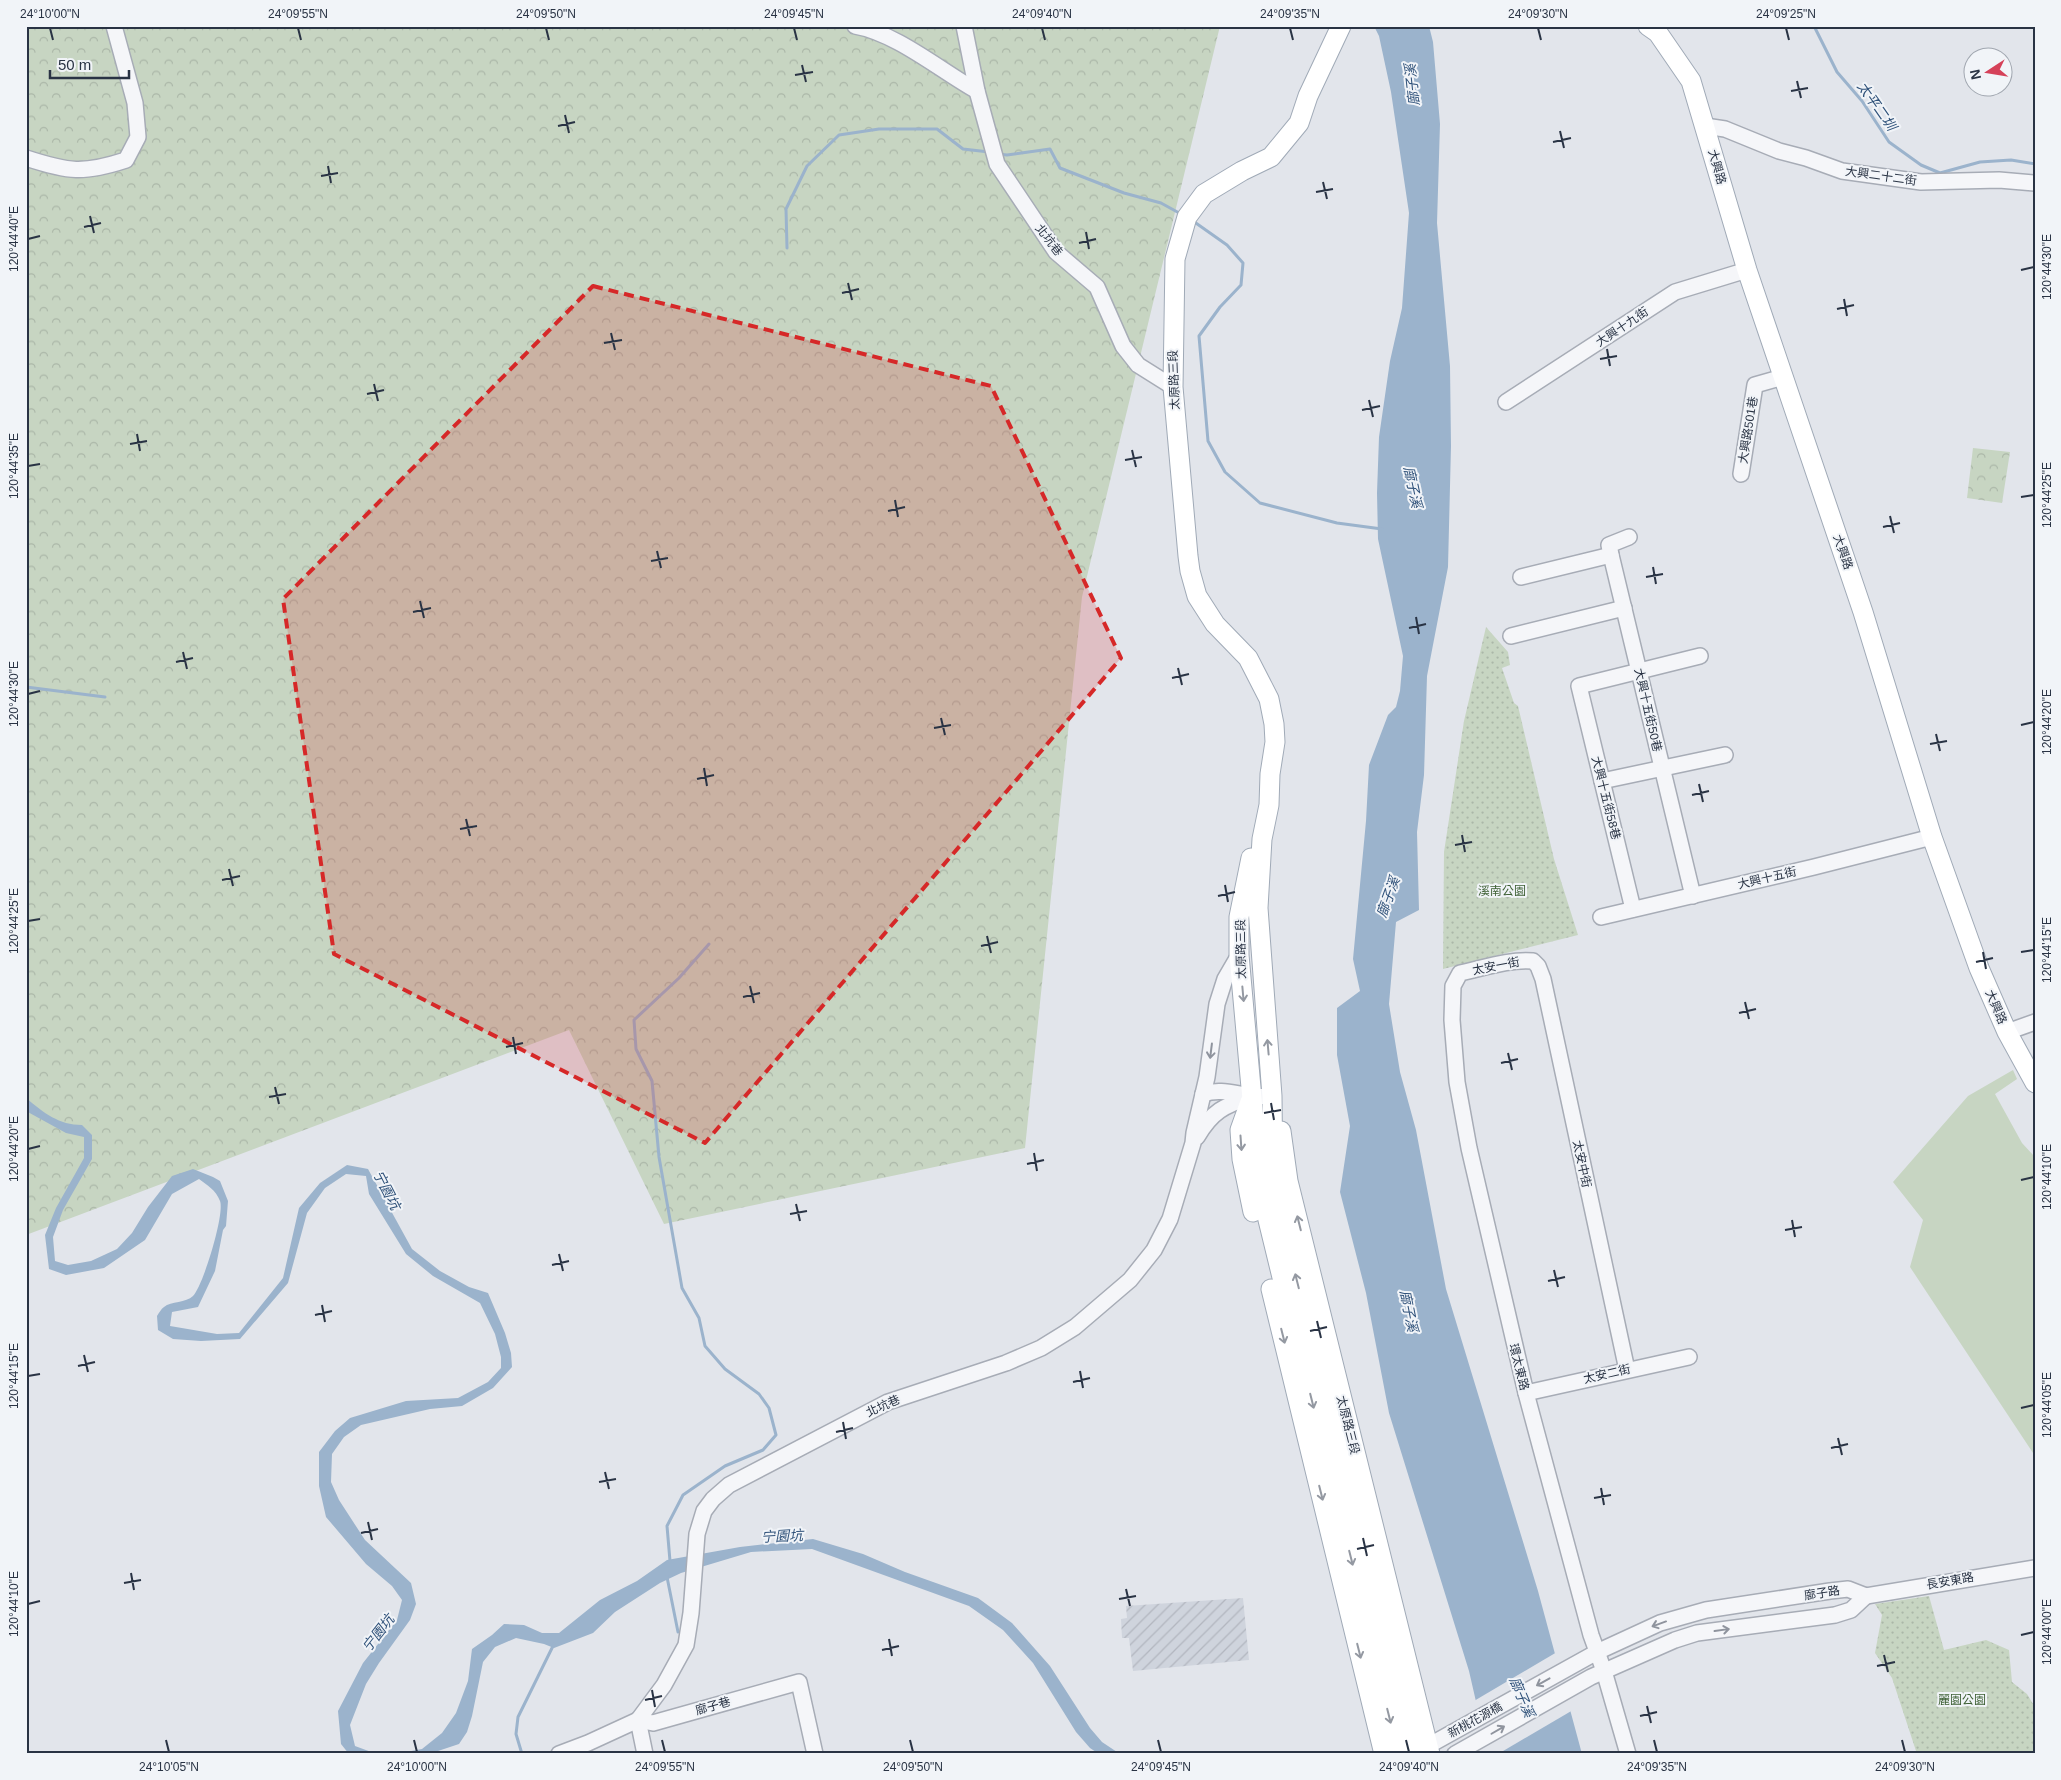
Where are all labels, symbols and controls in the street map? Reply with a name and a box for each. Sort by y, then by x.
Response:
text: 24°10'00"N [20,7,80,21]
text: 24°09'55"N [268,7,328,21]
text: 24°09'50"N [516,7,576,21]
text: 24°09'45"N [764,7,824,21]
text: 24°09'40"N [1012,7,1072,21]
text: 24°09'35"N [1260,7,1320,21]
text: 24°09'30"N [1508,7,1568,21]
text: 24°09'25"N [1756,7,1816,21]
scale bar [50,48,129,80]
north arrow [1964,48,2014,98]
text: 50 m [58,56,91,73]
water label: 廍子溪 [1402,61,1422,107]
text: N [1966,68,1984,81]
water label: 太平二圳 [1854,78,1901,135]
street label: 大興路 [1705,148,1729,186]
street label: 大興二十二街 [1844,164,1918,188]
text: 120°44'40"E [7,206,21,272]
street label: 北坑巷 [1032,222,1066,258]
text: 120°44'30"E [2040,234,2054,300]
street label: 大興十九街 [1593,304,1651,350]
street label: 太原路三段 [1166,350,1182,410]
street label: 大興路501巷 [1736,395,1760,465]
text: 120°44'35"E [7,433,21,499]
text: 120°44'25"E [2040,462,2054,528]
water label: 廍子溪 [1401,465,1426,511]
street label: 大興路 [1831,533,1855,571]
text: 120°44'30"E [7,661,21,727]
street label: 大興十五街50巷 [1632,667,1664,753]
text: 120°44'20"E [2040,689,2054,755]
street label: 大興十五街58巷 [1589,755,1623,841]
street label: 大興十五街 [1736,864,1798,892]
water label: 廍子溪 [1373,873,1403,919]
park label: 溪南公園 [1478,884,1526,898]
text: 120°44'25"E [7,888,21,954]
text: 120°44'15"E [2040,917,2054,983]
street label: 太原路三段 [1233,919,1249,979]
street label: 太安一街 [1471,955,1521,977]
one-way arrow [1238,986,1247,1002]
street label: 大興路 [1983,988,2009,1026]
one-way arrow [1263,1039,1273,1055]
one-way arrow [1206,1042,1216,1058]
text: 120°44'20"E [7,1116,21,1182]
one-way arrow [1236,1135,1245,1151]
street label: 太安中街 [1570,1139,1594,1189]
text: 120°44'10"E [2040,1144,2054,1210]
water label: 宁園坑 [370,1168,405,1214]
one-way arrow [1294,1215,1303,1231]
one-way arrow [1292,1273,1301,1289]
water label: 廍子溪 [1397,1289,1421,1335]
one-way arrow [1279,1327,1288,1343]
street label: 環太東路 [1506,1342,1532,1392]
text: 120°44'15"E [7,1343,21,1409]
street label: 太安二街 [1582,1362,1632,1386]
text: 120°44'05"E [2040,1372,2054,1438]
street label: 北坑巷 [864,1392,902,1420]
one-way arrow [1308,1392,1317,1408]
street label: 太原路三段 [1334,1394,1362,1456]
one-way arrow [1317,1485,1326,1501]
water label: 宁園坑 [761,1527,805,1545]
one-way arrow [1347,1550,1356,1566]
street label: 長安東路 [1925,1570,1975,1592]
text: 120°44'10"E [7,1571,21,1637]
street label: 廍子路 [1803,1583,1841,1603]
text: 120°44'00"E [2040,1599,2054,1665]
water label: 宁園坑 [359,1610,398,1654]
one-way arrow [1652,1620,1667,1629]
one-way arrow [1714,1625,1730,1635]
one-way arrow [1355,1643,1364,1659]
water label: 廍子溪 [1506,1675,1538,1721]
one-way arrow [1536,1677,1551,1687]
park label: 麗園公園 [1938,1693,1986,1707]
street label: 廍子巷 [694,1694,732,1718]
street label: 新桃花源橋 [1445,1699,1505,1741]
one-way arrow [1385,1708,1394,1724]
one-way arrow [1490,1724,1504,1734]
text: 24°10'05"N [139,1760,199,1774]
text: 24°10'00"N [387,1760,447,1774]
text: 24°09'55"N [635,1760,695,1774]
text: 24°09'50"N [883,1760,943,1774]
text: 24°09'45"N [1131,1760,1191,1774]
text: 24°09'40"N [1379,1760,1439,1774]
text: 24°09'35"N [1627,1760,1687,1774]
text: 24°09'30"N [1875,1760,1935,1774]

